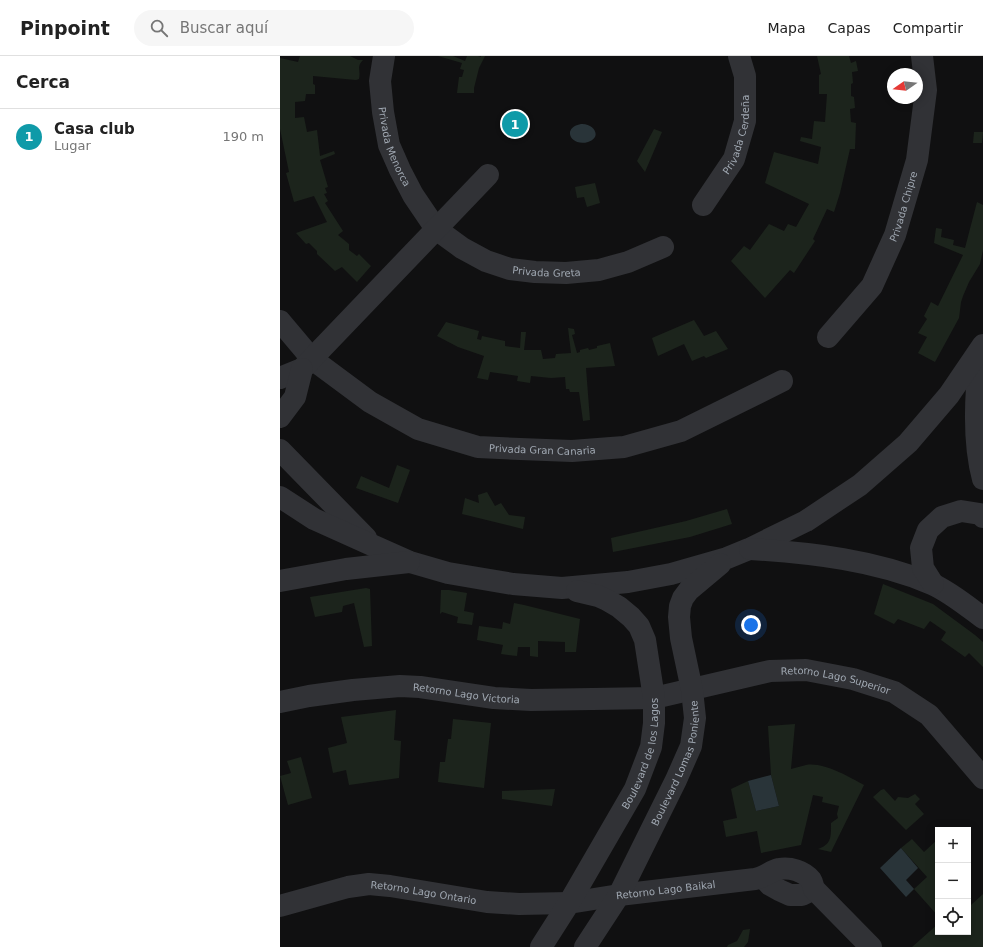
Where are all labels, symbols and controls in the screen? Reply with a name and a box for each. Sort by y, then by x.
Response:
search box [134,10,414,46]
text: Pinpoint [20,17,110,39]
icon: search [148,17,170,39]
text: Buscar aquí [180,19,268,37]
text: Mapa [767,20,806,36]
text: Capas [828,20,871,36]
text: Compartir [893,20,963,36]
north arrow [887,68,923,104]
text: Cerca [16,72,70,92]
street label: Privada Cerdeña [720,95,751,176]
street label: Privada Menorca [377,106,412,188]
pin: 1 [502,109,528,139]
text: Casa club [54,120,135,138]
text: 1 [24,129,34,144]
text: 190 m [222,129,264,144]
text: Lugar [54,138,91,153]
street label: Privada Chipre [888,170,919,244]
street label: Privada Greta [512,264,581,279]
street label: Privada Gran Canaria [489,443,596,457]
your location [741,615,761,635]
street label: Retorno Lago Superior [781,665,892,697]
street label: Retorno Lago Victoria [413,682,520,705]
street label: Boulevard de los Lagos [620,698,660,811]
street label: Boulevard Lomas Poniente [649,700,701,828]
map controls [935,827,971,935]
button: + [935,827,971,863]
button: − [935,863,971,899]
street label: Retorno Lago Ontario [370,879,477,906]
street label: Retorno Lago Baikal [615,879,716,901]
button: locate [935,899,971,935]

